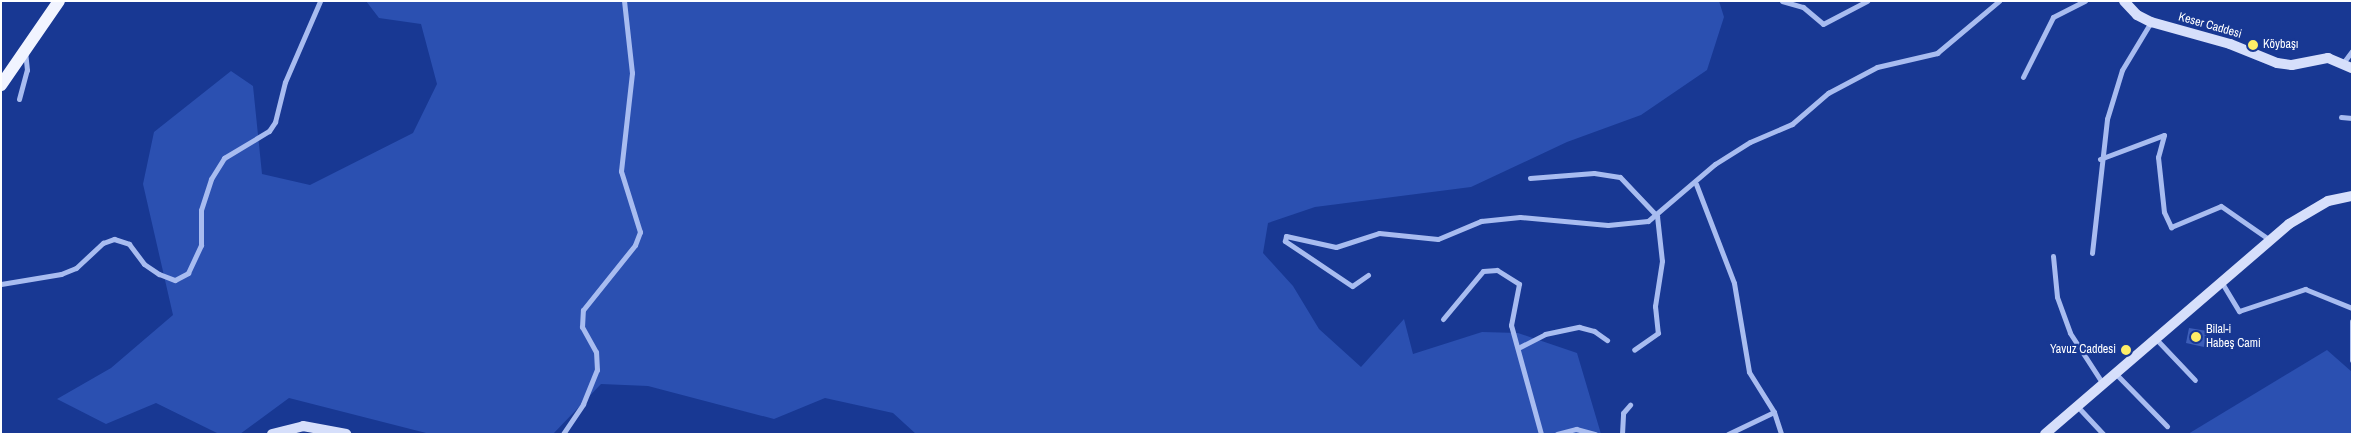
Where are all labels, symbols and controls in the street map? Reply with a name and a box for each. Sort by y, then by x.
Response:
street label: Keser Caddesi [2177,10,2243,42]
place label: Köybaşı [2263,38,2299,52]
marker: Köybaşı [2247,39,2259,51]
place label: Bilal-i Habeş Cami [2206,323,2261,351]
marker: Bilal-i Habeş Cami [2190,331,2202,343]
place label: Yavuz Caddesi [2050,343,2116,357]
marker: Yavuz Caddesi [2120,344,2132,356]

